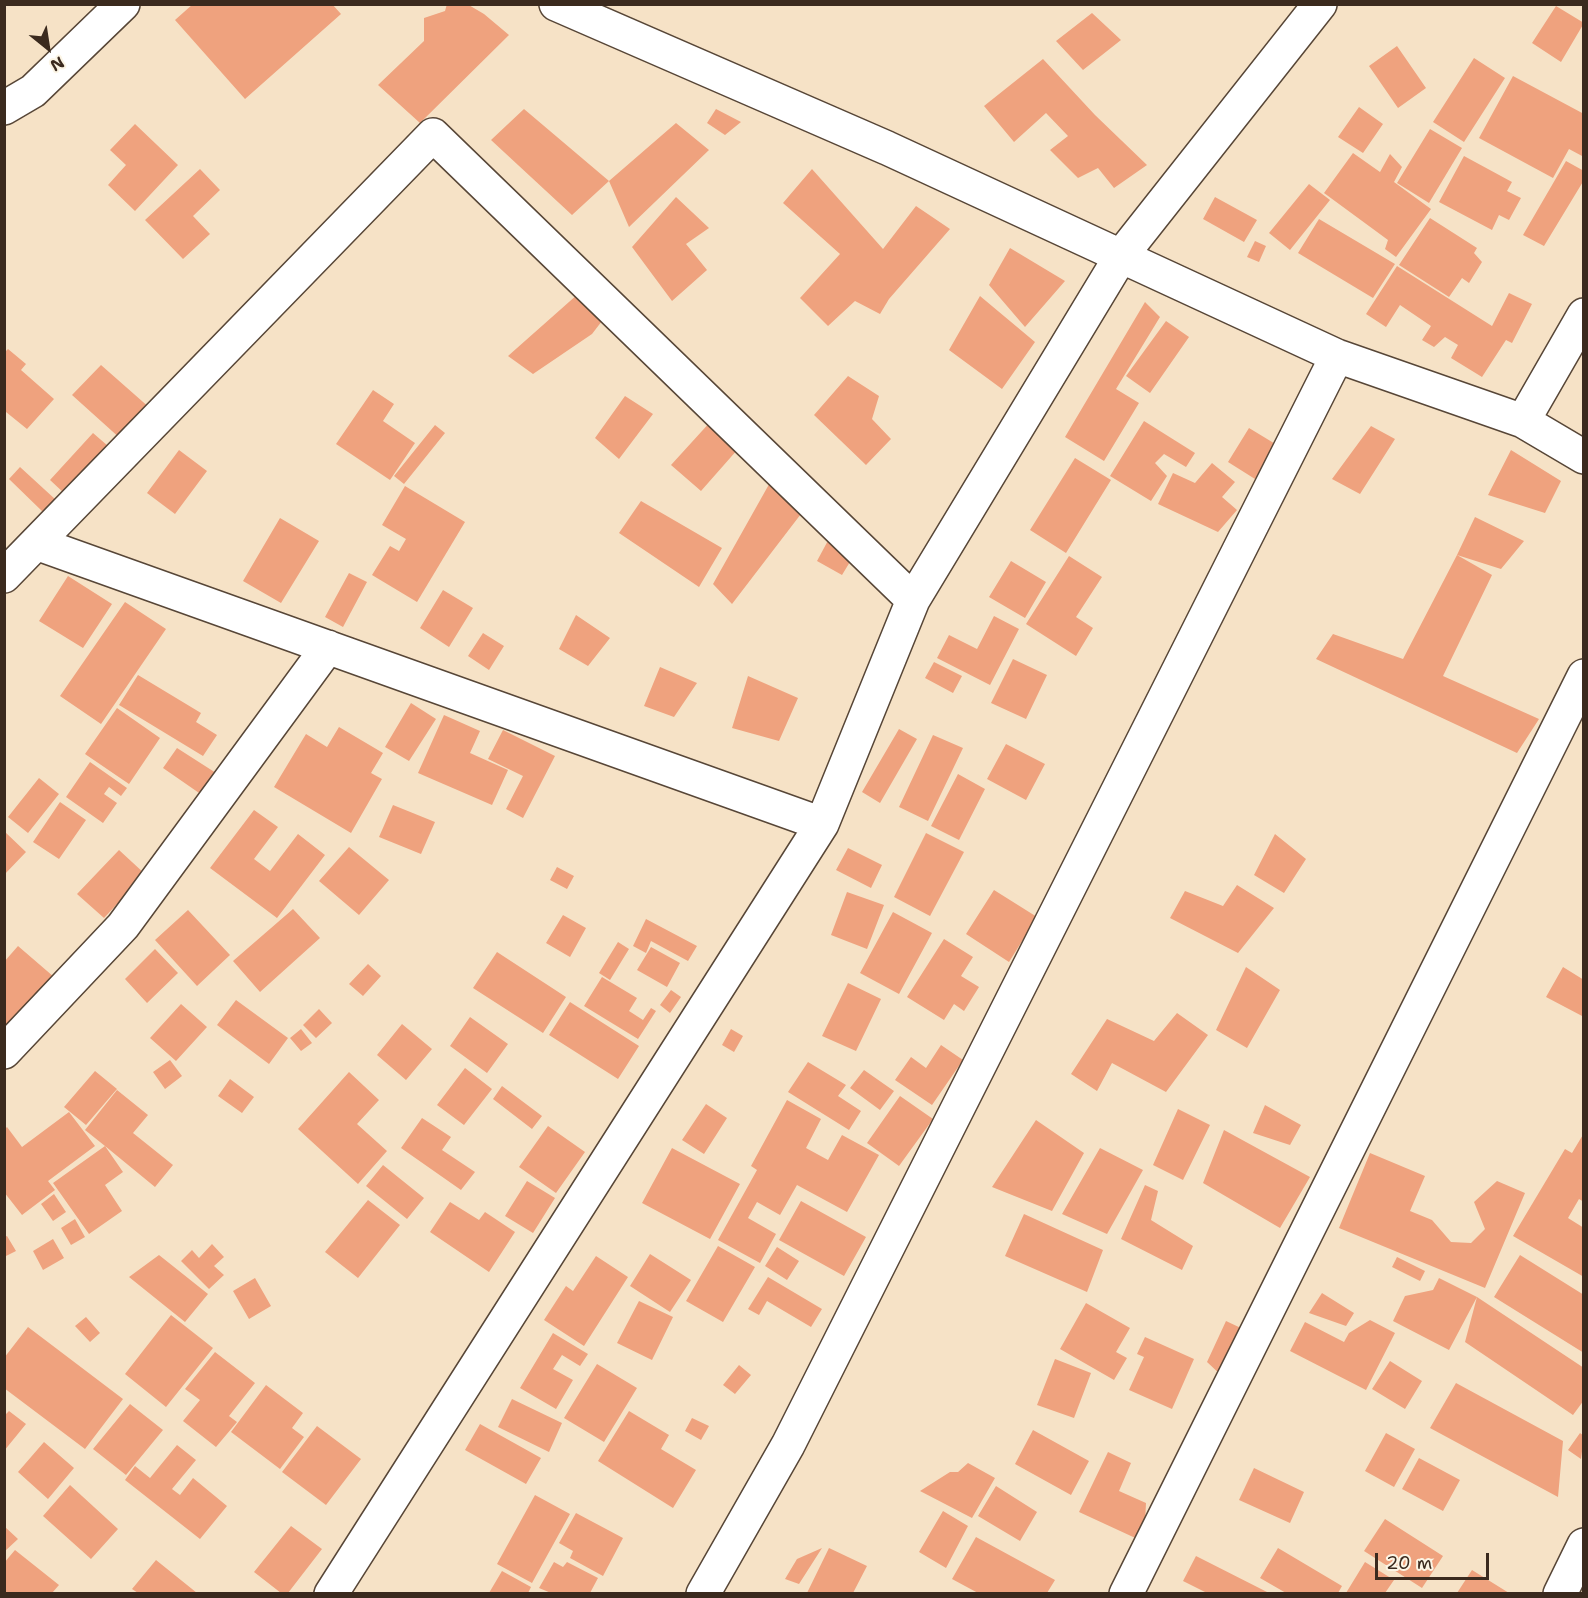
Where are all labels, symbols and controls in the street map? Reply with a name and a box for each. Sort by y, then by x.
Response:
north arrow [18,18,78,78]
text: N [47,52,68,76]
scale bar [1378,1541,1492,1579]
text: 20 m [1386,1551,1432,1575]

